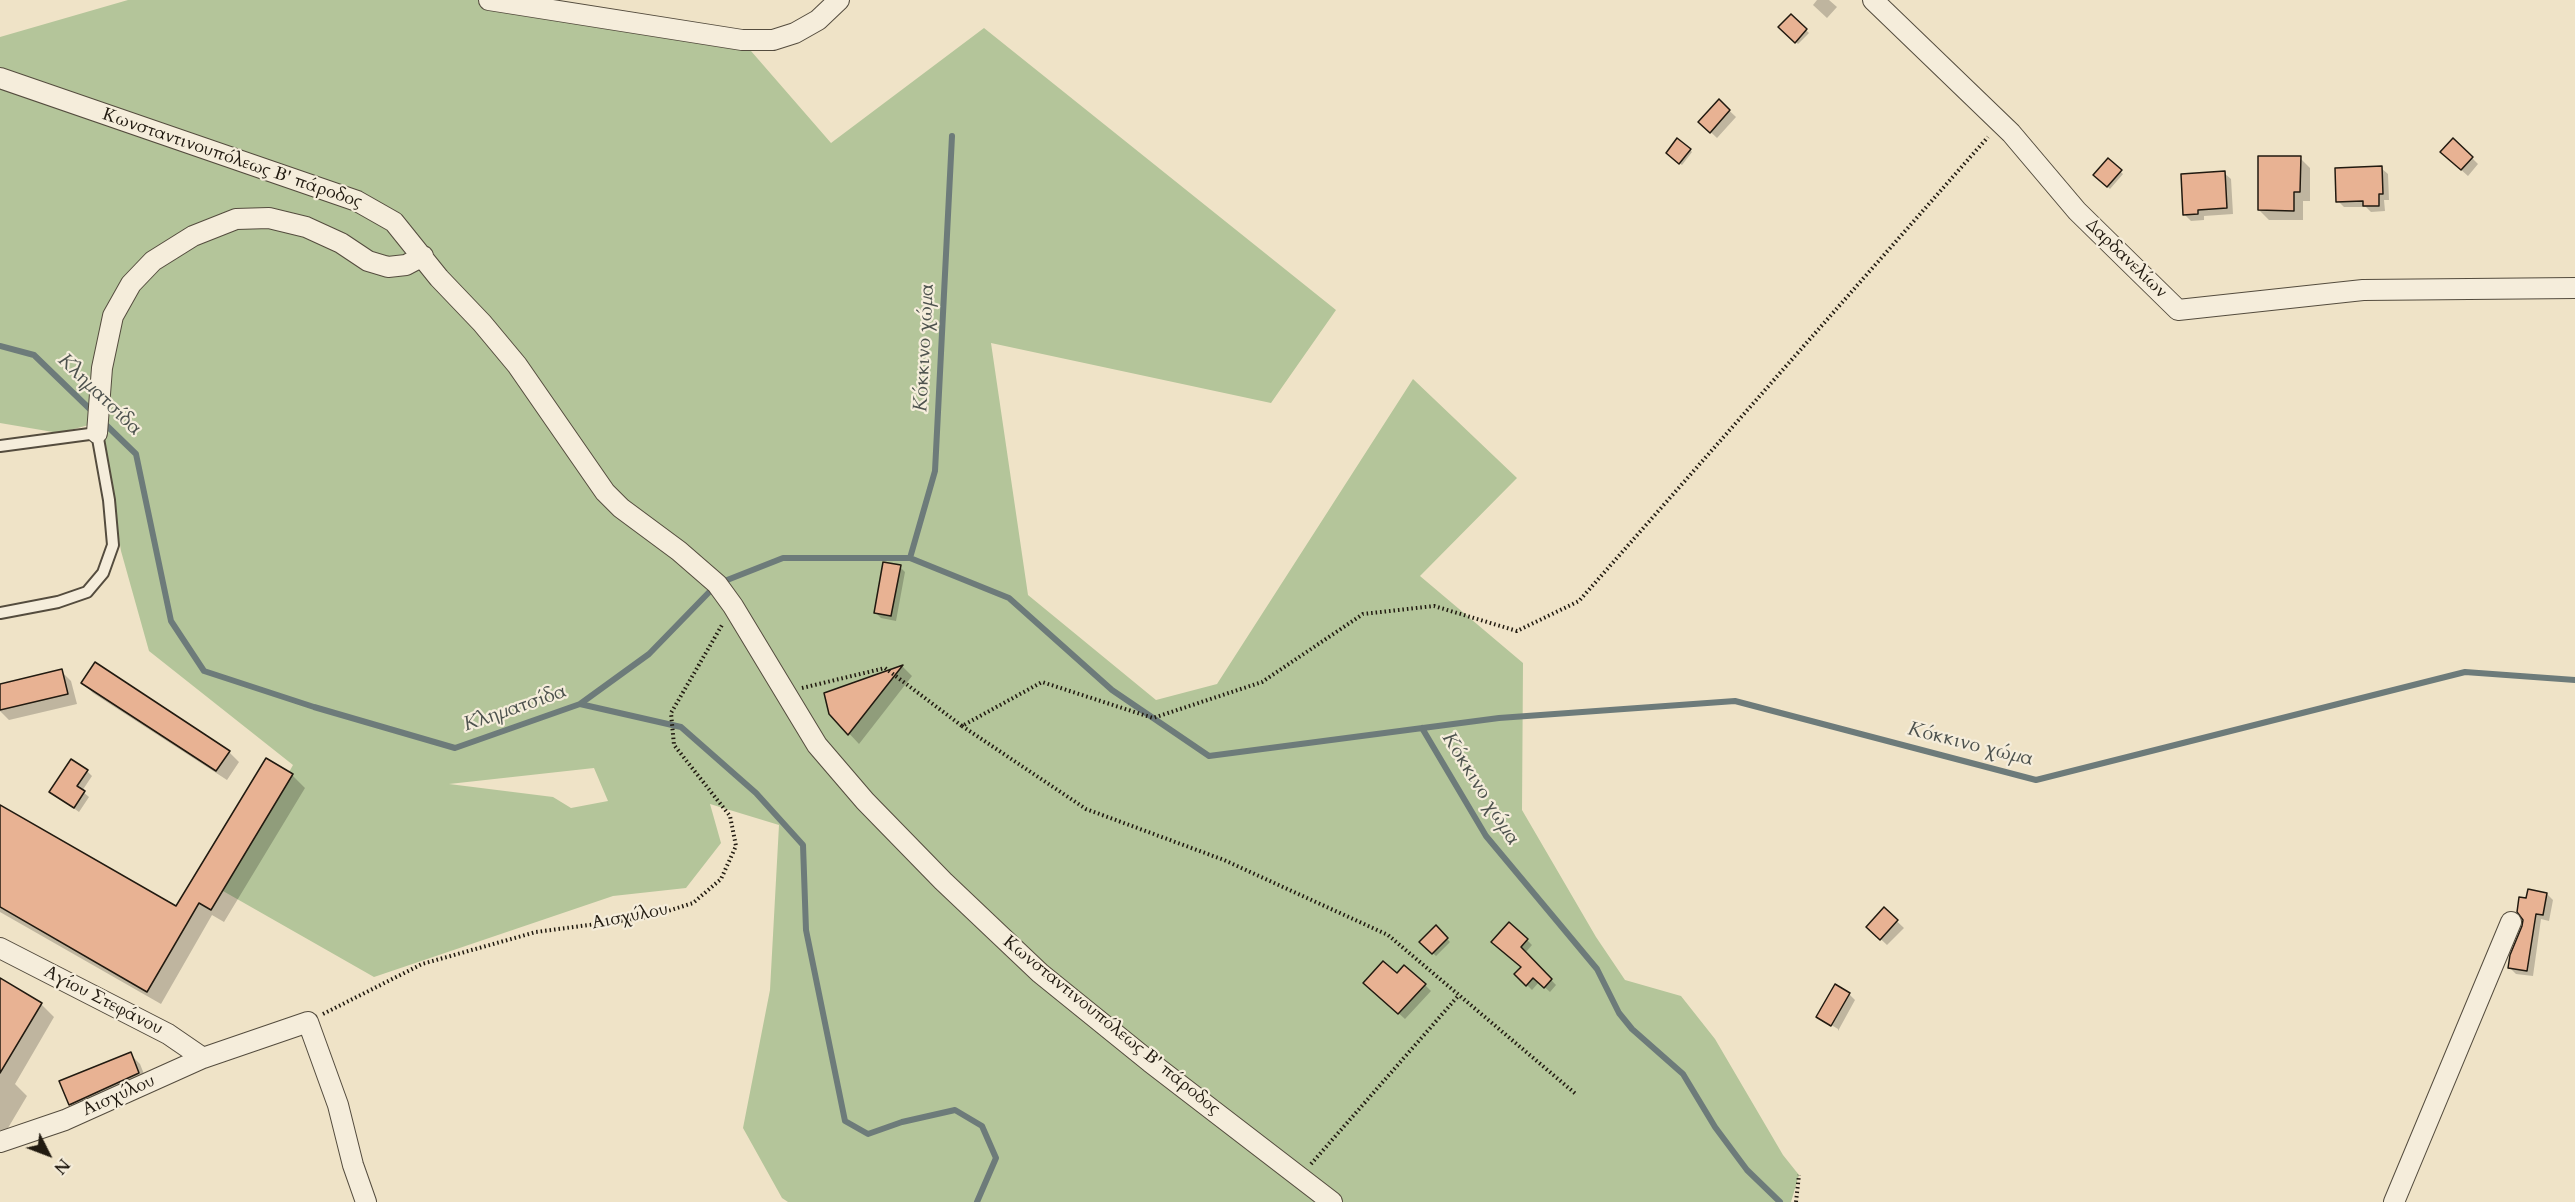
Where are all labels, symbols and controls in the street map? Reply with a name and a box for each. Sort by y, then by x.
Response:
street label: Κωνσταντινουπόλεως Β' πάροδος [99,104,365,214]
street label: Δαρδανελίων [2081,215,2171,303]
water label: Κόκκινο χώμα [910,283,940,413]
water label: Κληματσίδα [52,349,146,441]
water label: Κληματσίδα [460,680,570,738]
water label: Κόκκινο χώμα [1905,718,2035,772]
water label: Κόκκινο χώμα [1436,728,1524,850]
street label: Αισχύλου [590,899,670,935]
street label: Κωνσταντινουπόλεως Β' πάροδος [998,932,1224,1120]
street label: Αγίου Στεφάνου [40,962,166,1040]
street label: Αισχύλου [79,1070,159,1122]
north arrow [18,1124,78,1184]
text: N [49,1154,74,1179]

